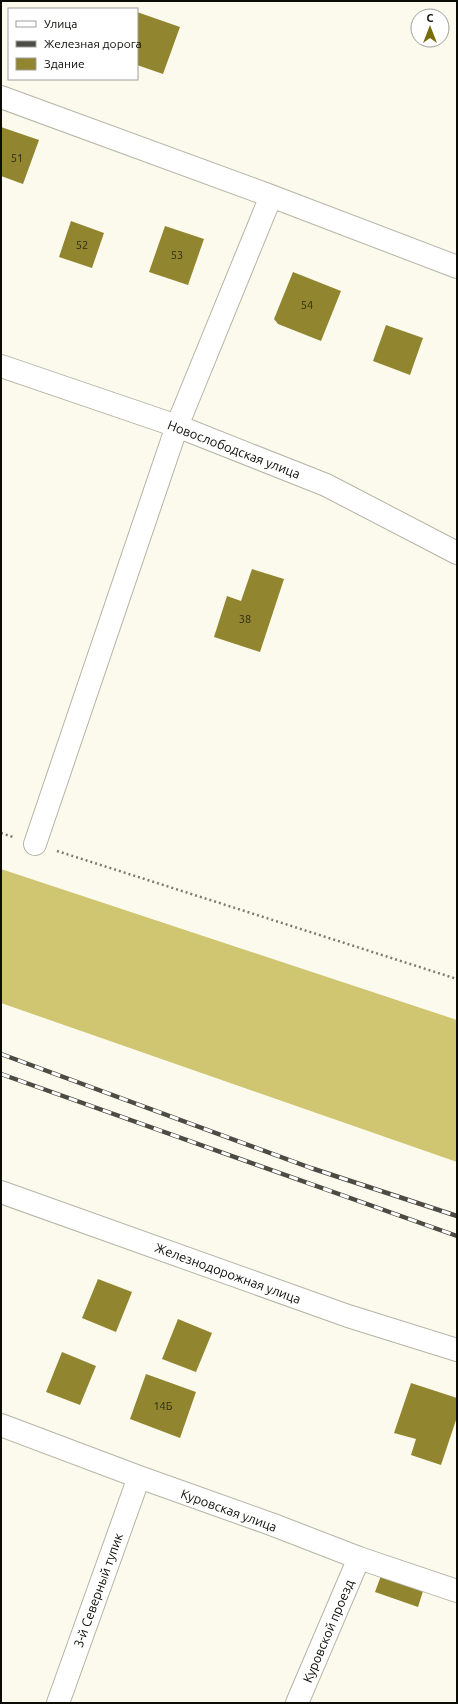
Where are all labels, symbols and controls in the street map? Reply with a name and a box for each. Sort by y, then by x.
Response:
legend [8,8,138,80]
north arrow [410,8,450,48]
text: С [426,12,434,24]
text: Улица [44,17,77,30]
text: Железная дорога [44,37,142,50]
text: Здание [44,57,85,70]
house number: 51 [11,152,23,164]
house number: 52 [76,239,88,251]
house number: 53 [171,249,183,261]
house number: 54 [301,299,313,311]
street label: Новослободская улица [166,417,302,481]
house number: 38 [239,613,251,625]
street label: Железнодорожная улица [153,1240,303,1306]
house number: 14Б [153,1400,173,1412]
street label: Куровская улица [179,1486,279,1534]
street label: 3-й Северный тупик [71,1530,125,1649]
street label: Куровской проезд [300,1577,356,1685]

